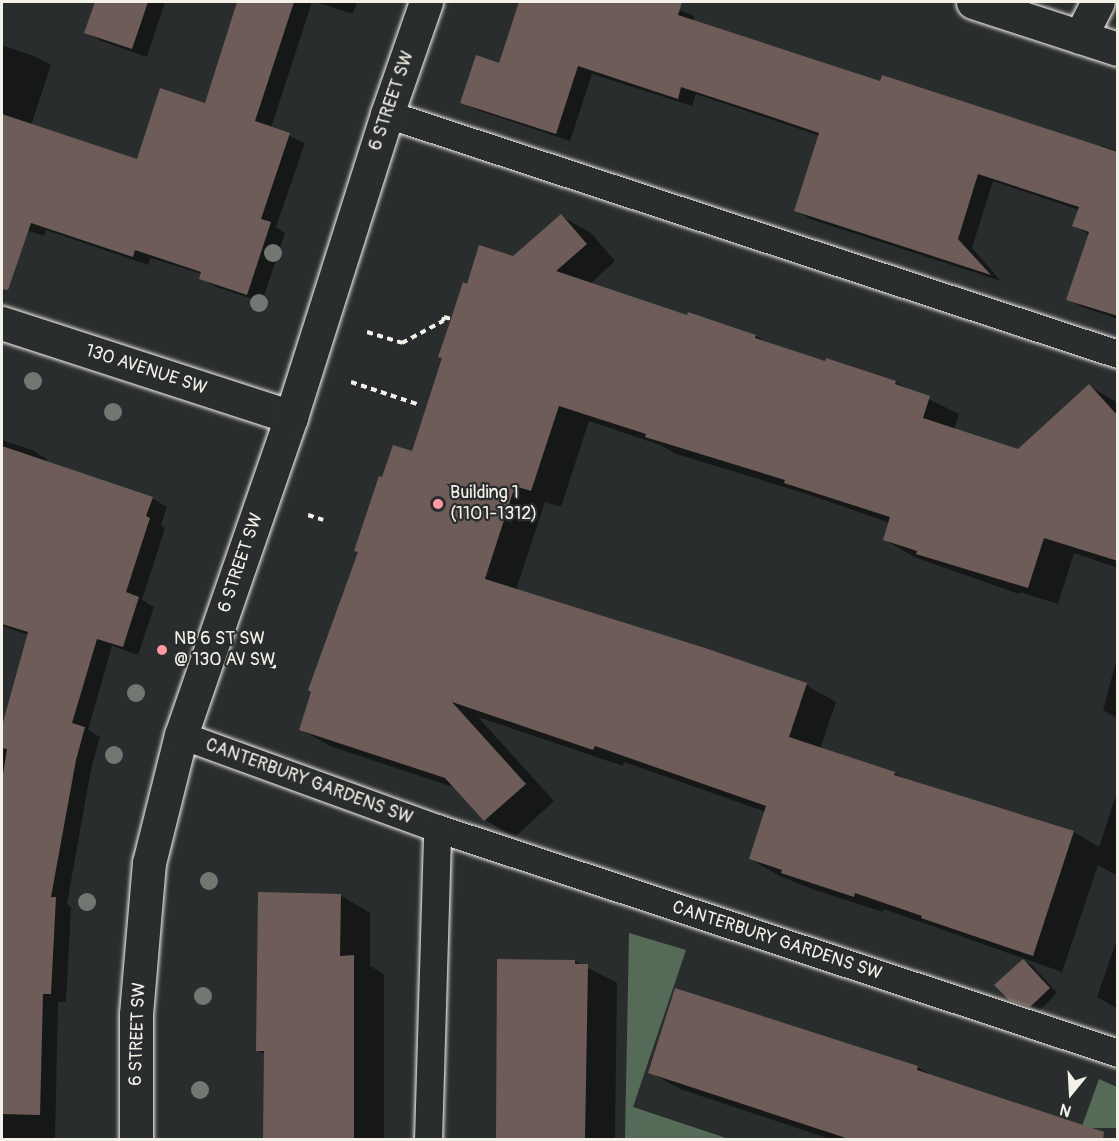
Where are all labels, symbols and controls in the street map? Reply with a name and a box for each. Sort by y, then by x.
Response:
street label: 6 STREET SW [365,48,419,154]
street label: 130 AVENUE SW [83,340,209,400]
place label: Building 1 (1101-1312) [450,483,537,526]
marker: Building 1 (1101-1312) [431,497,445,511]
street label: 6 STREET SW [214,510,268,616]
place label: NB 6 ST SW @ 130 AV SW [174,629,275,672]
marker: NB 6 ST SW @ 130 AV SW [155,643,169,657]
street label: CANTERBURY GARDENS SW [202,734,416,830]
street label: CANTERBURY GARDENS SW [669,897,885,985]
street label: 6 STREET SW [125,982,151,1086]
north arrow [1041,1063,1101,1123]
text: N [1057,1099,1074,1121]

